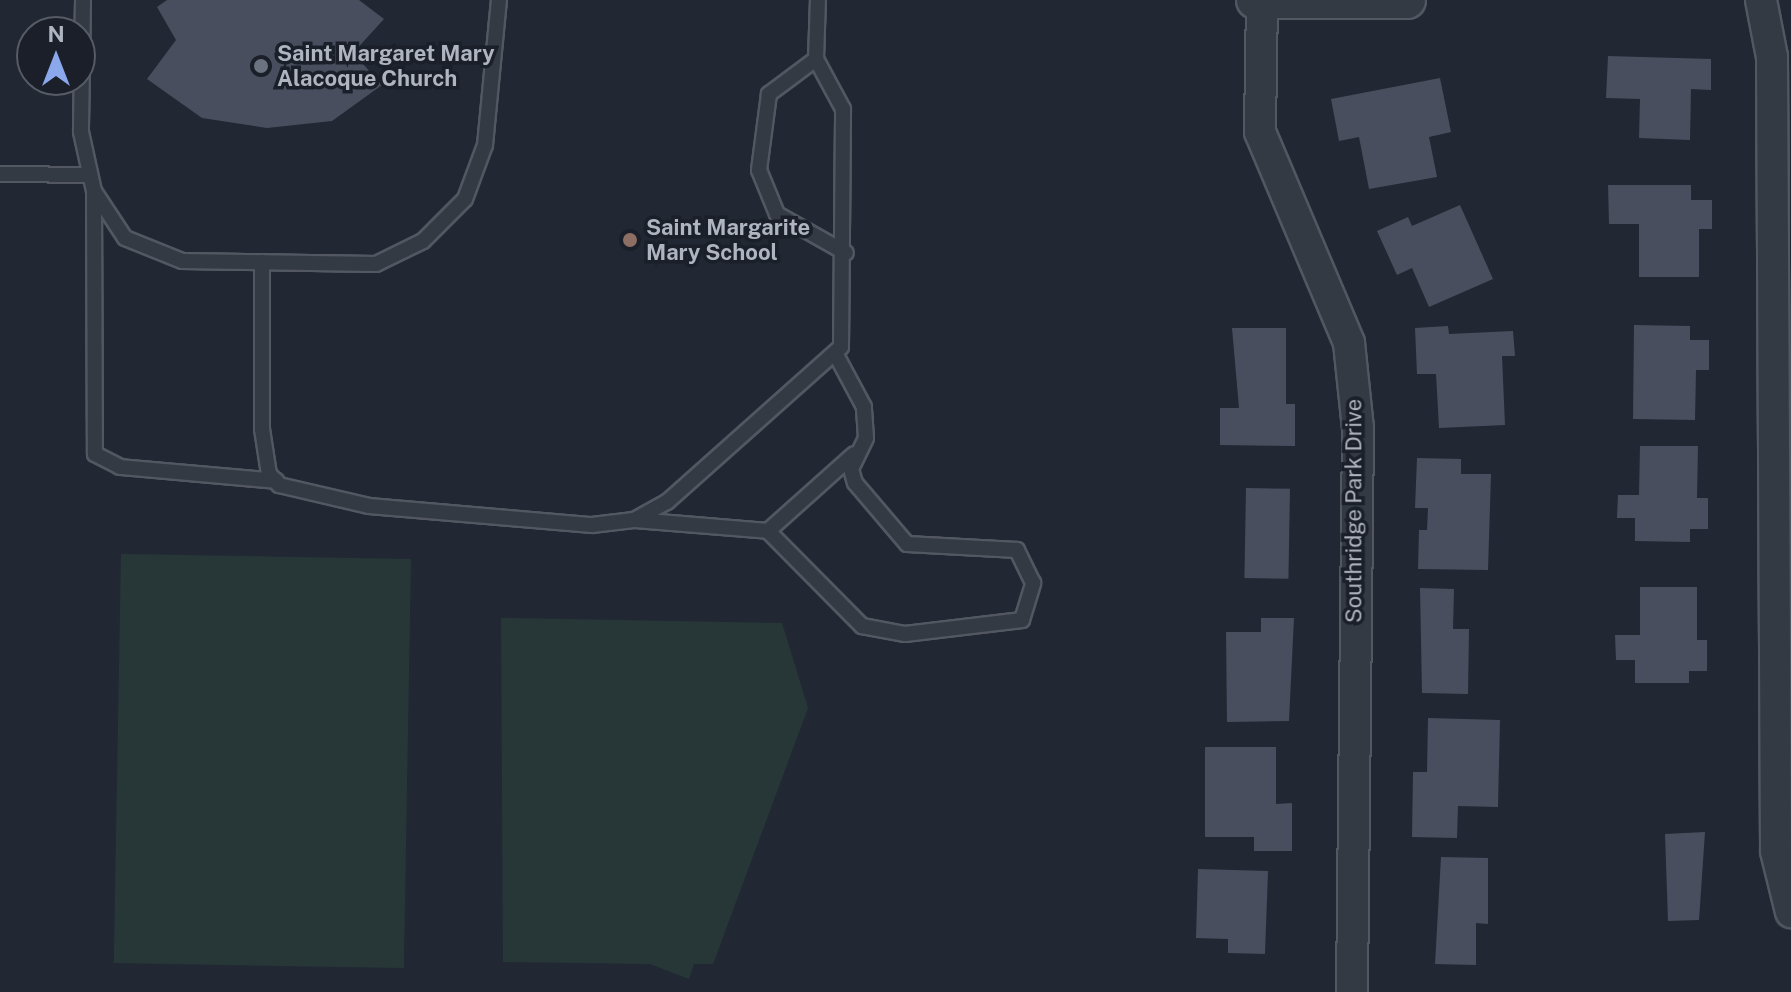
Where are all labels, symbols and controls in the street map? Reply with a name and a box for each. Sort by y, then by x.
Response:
north arrow [16,16,96,96]
text: N [47,21,65,47]
place label: Saint Margaret Mary Alacoque Church [277,40,495,92]
marker: Saint Margaret Mary Alacoque Church [252,57,270,75]
place label: Saint Margarite Mary School [646,214,810,266]
marker: Saint Margarite Mary School [621,231,639,249]
street label: Southridge Park Drive [1341,399,1367,623]

